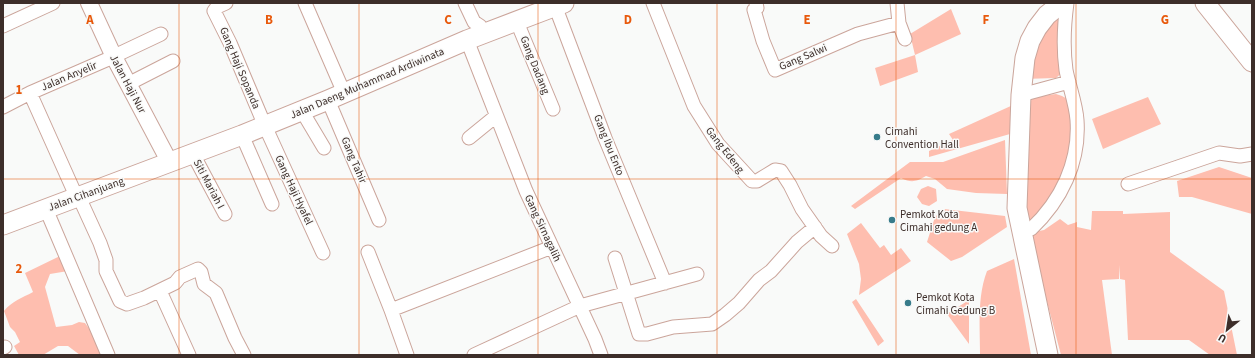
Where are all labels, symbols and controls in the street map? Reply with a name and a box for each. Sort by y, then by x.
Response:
text: A [85,11,94,29]
text: B [265,11,273,29]
text: C [444,11,452,29]
text: D [624,11,632,29]
text: E [803,11,811,29]
text: F [983,11,990,29]
text: G [1161,11,1169,29]
street label: Gang Haji Sopanda [216,25,264,111]
street label: Gang Dadang [517,34,554,97]
street label: Gang Salwi [777,40,829,74]
street label: Jalan Daeng Muhammad Ardiwinata [288,44,446,122]
street label: Jalan Haji Nur [106,52,150,116]
street label: Jalan Anyelir [39,57,99,94]
text: 1 [16,81,23,99]
street label: Gang Ibu Ento [590,112,628,178]
street label: Gang Edeng [702,124,748,177]
place label: Cimahi Convention Hall [885,124,959,152]
marker: Cimahi Convention Hall [872,132,882,142]
street label: Gang Tahir [337,134,371,186]
street label: Gang Haji Hyafel [271,153,317,228]
street label: Siti Mariah I [190,157,228,211]
street label: Jalan Cihanjuang [46,173,126,215]
street label: Gang Sirnagalih [521,192,565,264]
place label: Pemkot Kota Cimahi gedung A [900,207,977,235]
marker: Pemkot Kota Cimahi gedung A [887,215,897,225]
text: 2 [16,260,23,278]
place label: Pemkot Kota Cimahi Gedung B [916,290,996,318]
marker: Pemkot Kota Cimahi Gedung B [903,298,913,308]
north arrow [1207,310,1247,350]
text: U [1215,330,1229,347]

